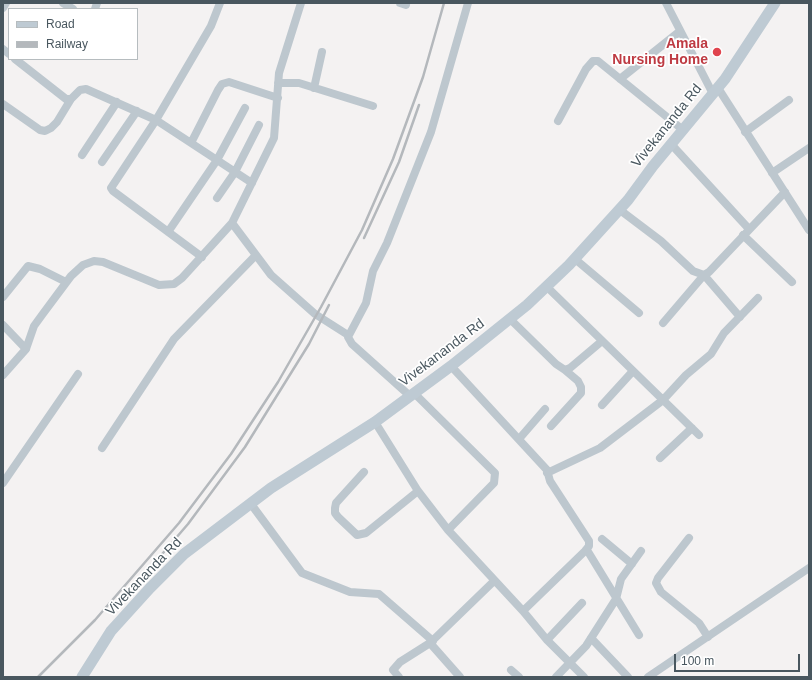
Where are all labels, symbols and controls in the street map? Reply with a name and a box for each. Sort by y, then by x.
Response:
legend [8,8,138,60]
text: Road [46,17,75,31]
place label: Amala Nursing Home [612,36,708,68]
text: Railway [46,37,88,51]
marker: Amala Nursing Home [711,46,723,58]
street label: Vivekananda Rd [628,81,706,171]
street label: Vivekananda Rd [396,315,488,391]
street label: Vivekananda Rd [102,534,186,620]
scale bar [676,646,802,672]
text: 100 m [681,654,714,668]

